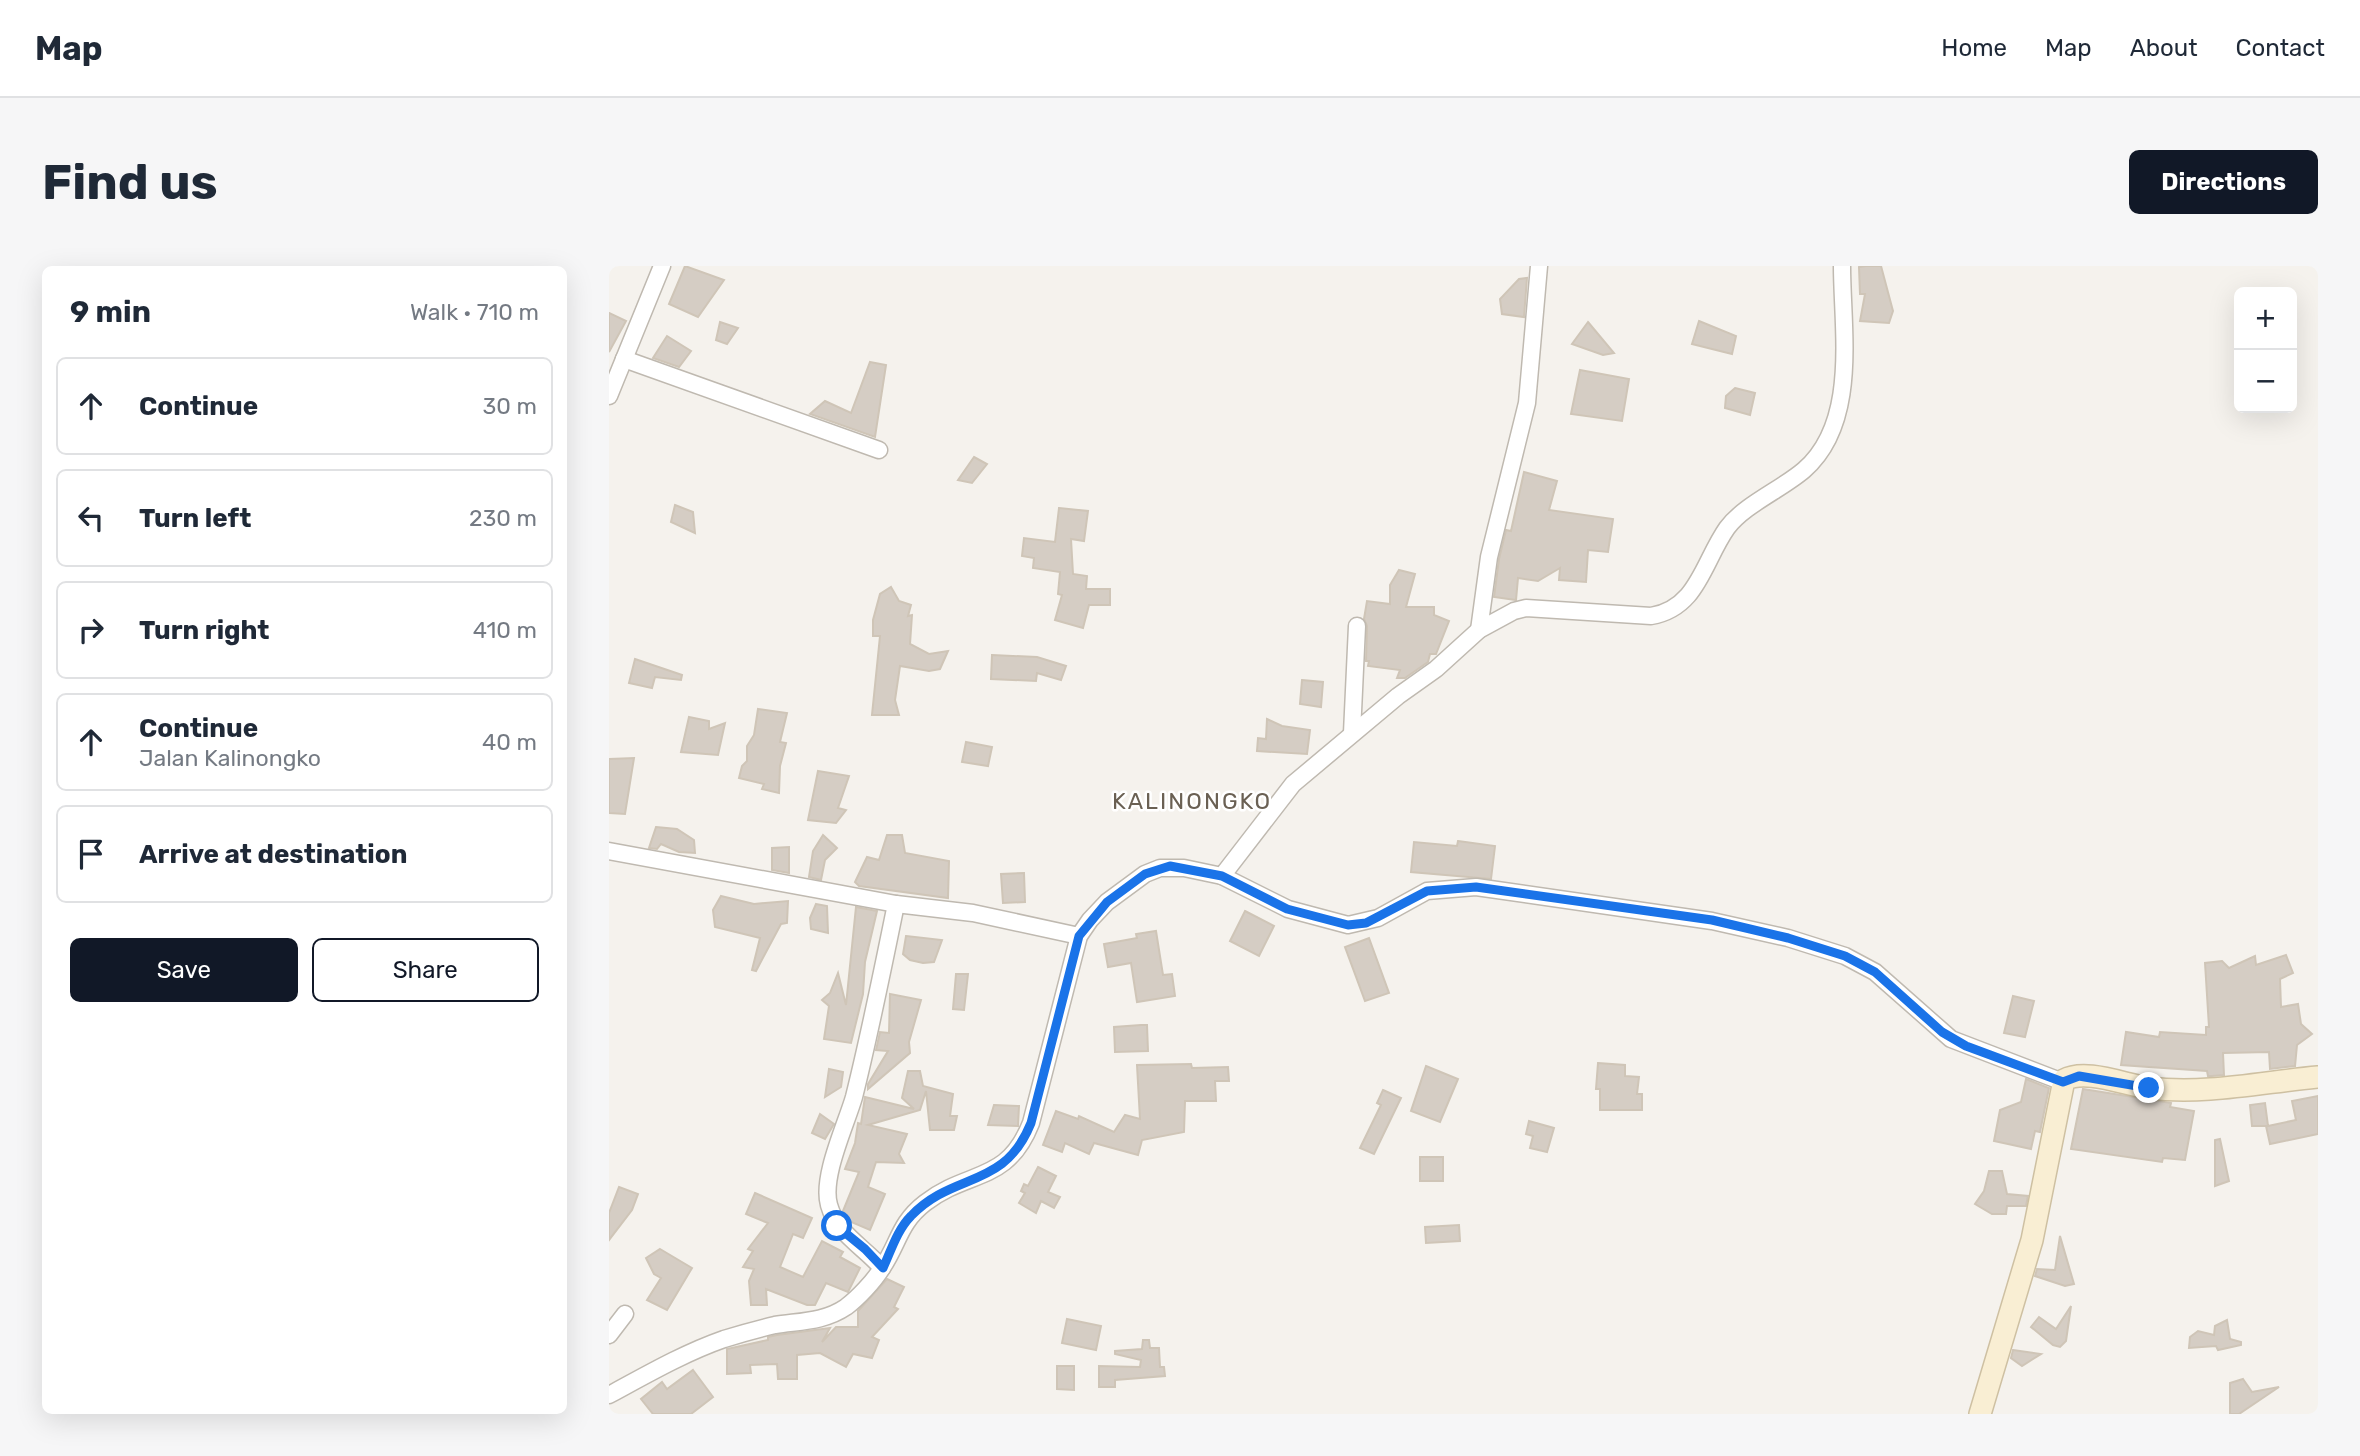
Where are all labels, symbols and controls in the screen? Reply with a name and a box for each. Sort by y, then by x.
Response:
text: Map [35,29,103,68]
text: Home [1941,34,2007,62]
text: Map [2045,34,2092,62]
text: About [2130,34,2198,62]
text: Contact [2236,34,2325,62]
button: Directions [2129,150,2318,214]
text: Find us [42,153,218,211]
map controls [2234,287,2297,413]
button: + [2234,287,2297,350]
text: 9 min [70,294,151,330]
text: Walk · 710 m [410,298,539,326]
button: − [2234,350,2297,413]
icon: ahead [72,387,110,425]
text: Continue [139,391,258,422]
text: 30 m [482,392,537,420]
icon: left [72,499,110,537]
text: Turn left [139,503,251,534]
text: 230 m [469,504,537,532]
icon: right [72,611,110,649]
text: Turn right [139,615,269,646]
text: 410 m [473,616,537,644]
text: Continue [139,713,258,744]
icon: ahead [72,723,110,761]
text: 40 m [482,728,537,756]
text: Jalan Kalinongko [139,744,321,772]
district label: KALINONGKO [1112,787,1272,815]
icon: arrive [72,835,110,873]
text: Arrive at destination [139,839,407,870]
button: Save [70,938,298,1002]
button: Share [312,938,539,1002]
route end [2133,1072,2164,1103]
route start [821,1210,852,1241]

